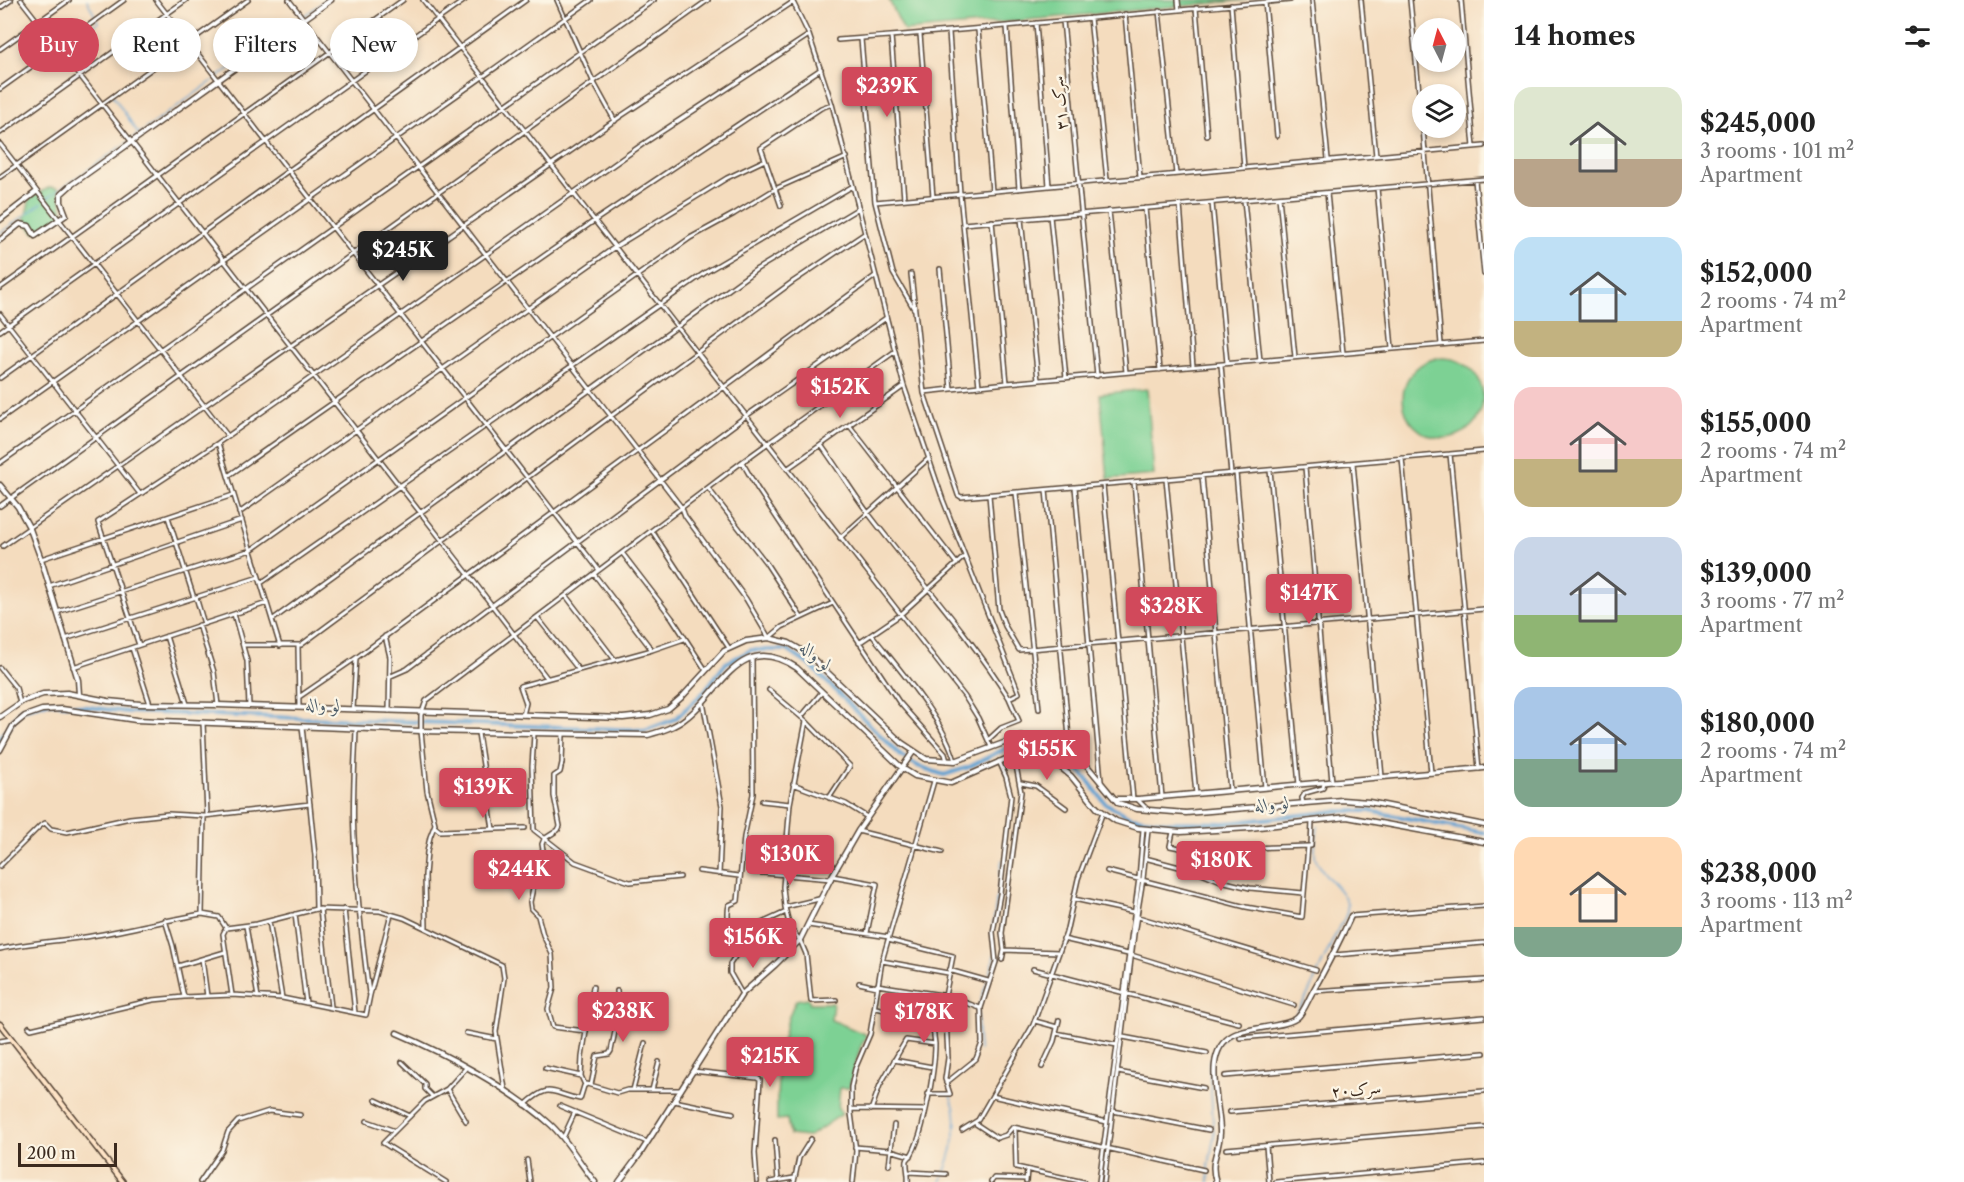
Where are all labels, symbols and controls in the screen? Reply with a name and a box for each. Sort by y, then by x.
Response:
chip: Buy [18,18,99,72]
chip: Rent [111,18,201,72]
chip: Filters [213,18,318,72]
chip: New [330,18,418,72]
north arrow [1412,18,1466,72]
map controls [1412,18,1466,138]
text: 14 homes [1514,20,1636,52]
icon: filters [1901,20,1934,53]
pin: $239K [845,67,929,118]
text: $239K [856,74,918,98]
street label: سرک ۳۱ [1047,75,1072,131]
button: layers [1412,84,1466,138]
text: $245,000 [1700,107,1816,139]
icon: home [1562,111,1634,183]
text: 3 rooms · 101 m² [1700,139,1854,163]
text: Apartment [1700,163,1803,187]
pin: $245K [361,231,445,282]
text: $245K [372,238,434,262]
text: $152,000 [1700,257,1812,289]
icon: home [1562,261,1634,333]
text: 2 rooms · 74 m² [1700,289,1846,313]
text: Apartment [1700,313,1803,337]
pin: $152K [798,368,882,419]
text: $152K [811,375,870,399]
text: $155,000 [1700,407,1811,439]
icon: home [1562,411,1634,483]
text: 2 rooms · 74 m² [1700,439,1846,463]
text: Apartment [1700,463,1803,487]
text: $139,000 [1700,557,1812,589]
icon: home [1562,561,1634,633]
pin: $147K [1267,574,1351,625]
text: $147K [1280,581,1338,605]
pin: $328K [1129,587,1213,638]
text: 3 rooms · 77 m² [1700,589,1844,613]
text: $328K [1140,594,1202,618]
text: Apartment [1700,613,1803,637]
water label: لو واله [795,636,837,676]
water label: لو واله [305,693,341,717]
text: $180,000 [1700,707,1815,739]
icon: home [1562,711,1634,783]
pin: $155K [1005,730,1089,781]
text: $155K [1018,737,1076,761]
text: 2 rooms · 74 m² [1700,739,1846,763]
text: Apartment [1700,763,1803,787]
pin: $139K [441,768,525,819]
text: $139K [453,775,513,799]
water label: لو واله [1253,791,1291,817]
pin: $130K [748,835,832,886]
pin: $180K [1179,841,1263,892]
text: $130K [760,842,820,866]
text: $180K [1190,848,1252,872]
pin: $244K [477,850,561,901]
text: $244K [488,857,550,881]
text: $238,000 [1700,857,1817,889]
icon: home [1562,861,1634,933]
text: 3 rooms · 113 m² [1700,889,1853,913]
text: Apartment [1700,913,1803,937]
pin: $156K [711,918,795,969]
text: $156K [723,925,783,949]
pin: $238K [581,992,665,1043]
pin: $178K [882,993,966,1044]
text: $238K [592,999,654,1023]
text: $178K [895,1000,953,1024]
pin: $215K [728,1037,812,1088]
text: $215K [741,1044,800,1068]
street label: سرک۲۰ [1330,1077,1382,1102]
scale bar [18,1140,117,1168]
text: 200 m [27,1143,76,1163]

